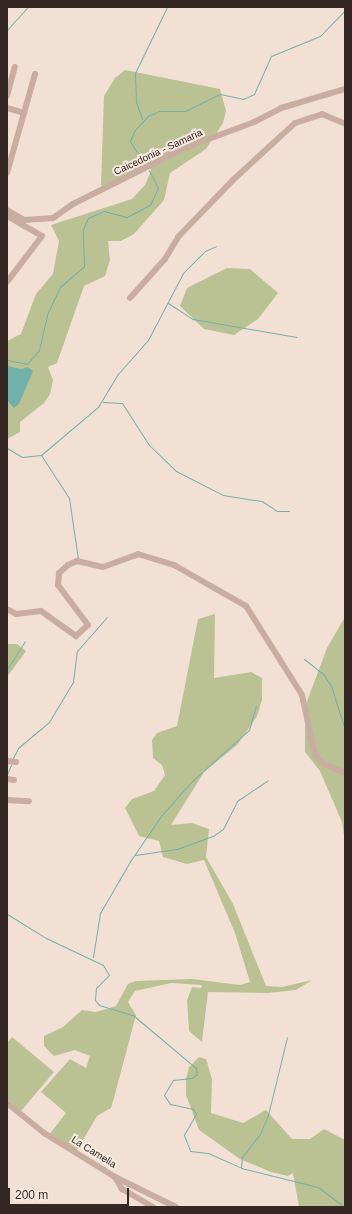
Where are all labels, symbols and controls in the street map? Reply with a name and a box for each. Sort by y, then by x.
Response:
street label: Caicedonia - Samaria [112,126,204,178]
street label: La Camelia [69,1134,119,1170]
scale bar [10,1180,131,1206]
text: 200 m [15,1188,48,1202]

